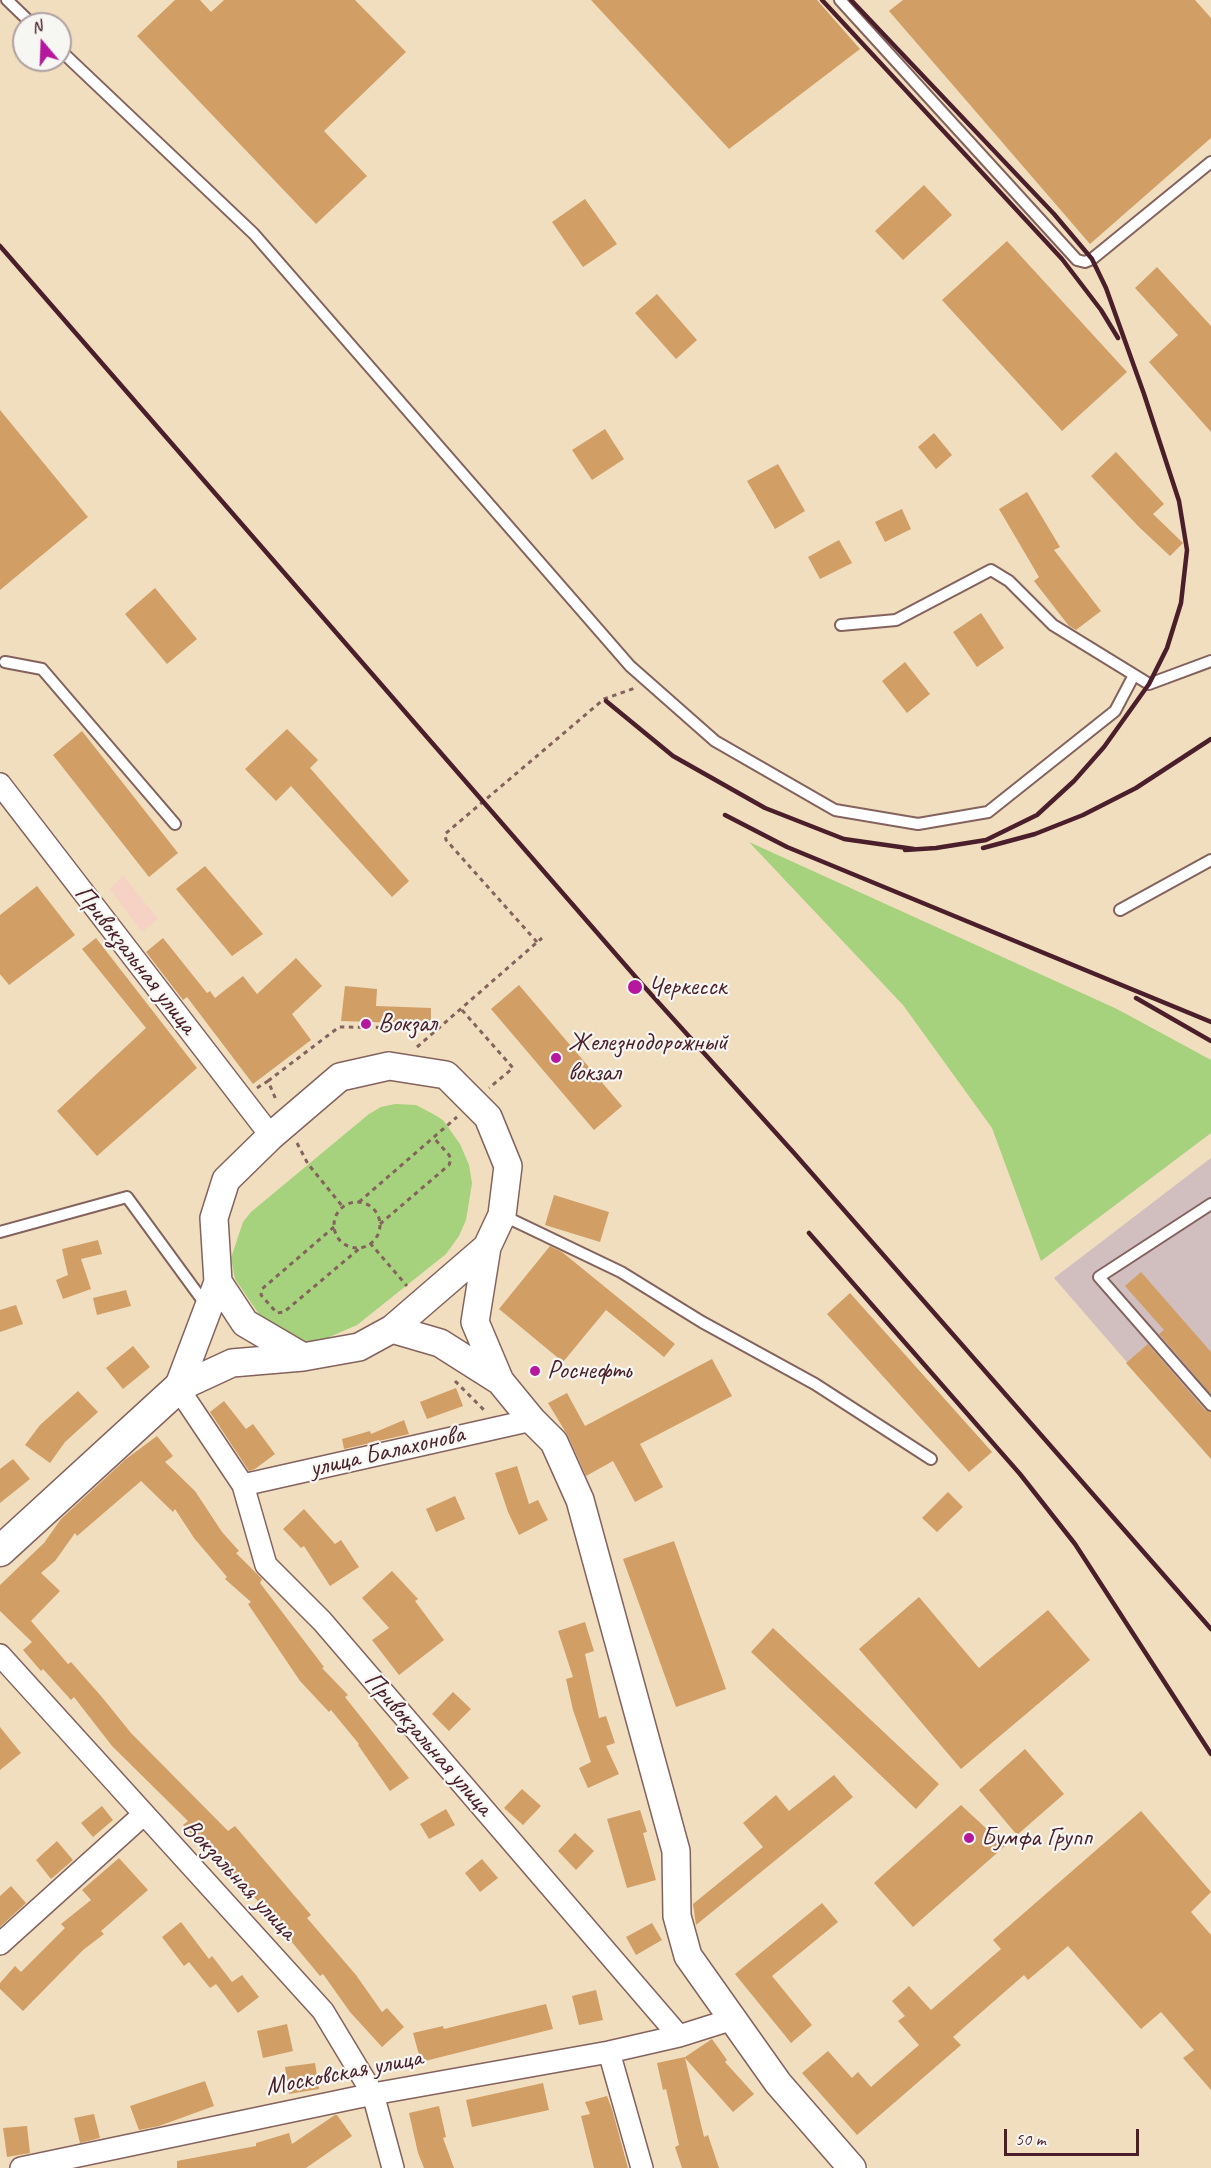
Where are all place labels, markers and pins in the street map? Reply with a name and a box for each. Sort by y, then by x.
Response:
place label: Черкесск [648,971,726,1003]
marker: Черкесск [626,978,644,996]
place label: Вокзал [378,1008,437,1040]
marker: Вокзал [359,1017,373,1031]
place label: Железнодорожный вокзал [568,1027,728,1088]
marker: Железнодорожный вокзал [549,1051,563,1065]
place label: Роснефть [547,1355,631,1387]
marker: Роснефть [528,1364,542,1378]
place label: Бумфа Групп [981,1822,1092,1854]
marker: Бумфа Групп [962,1831,976,1845]

